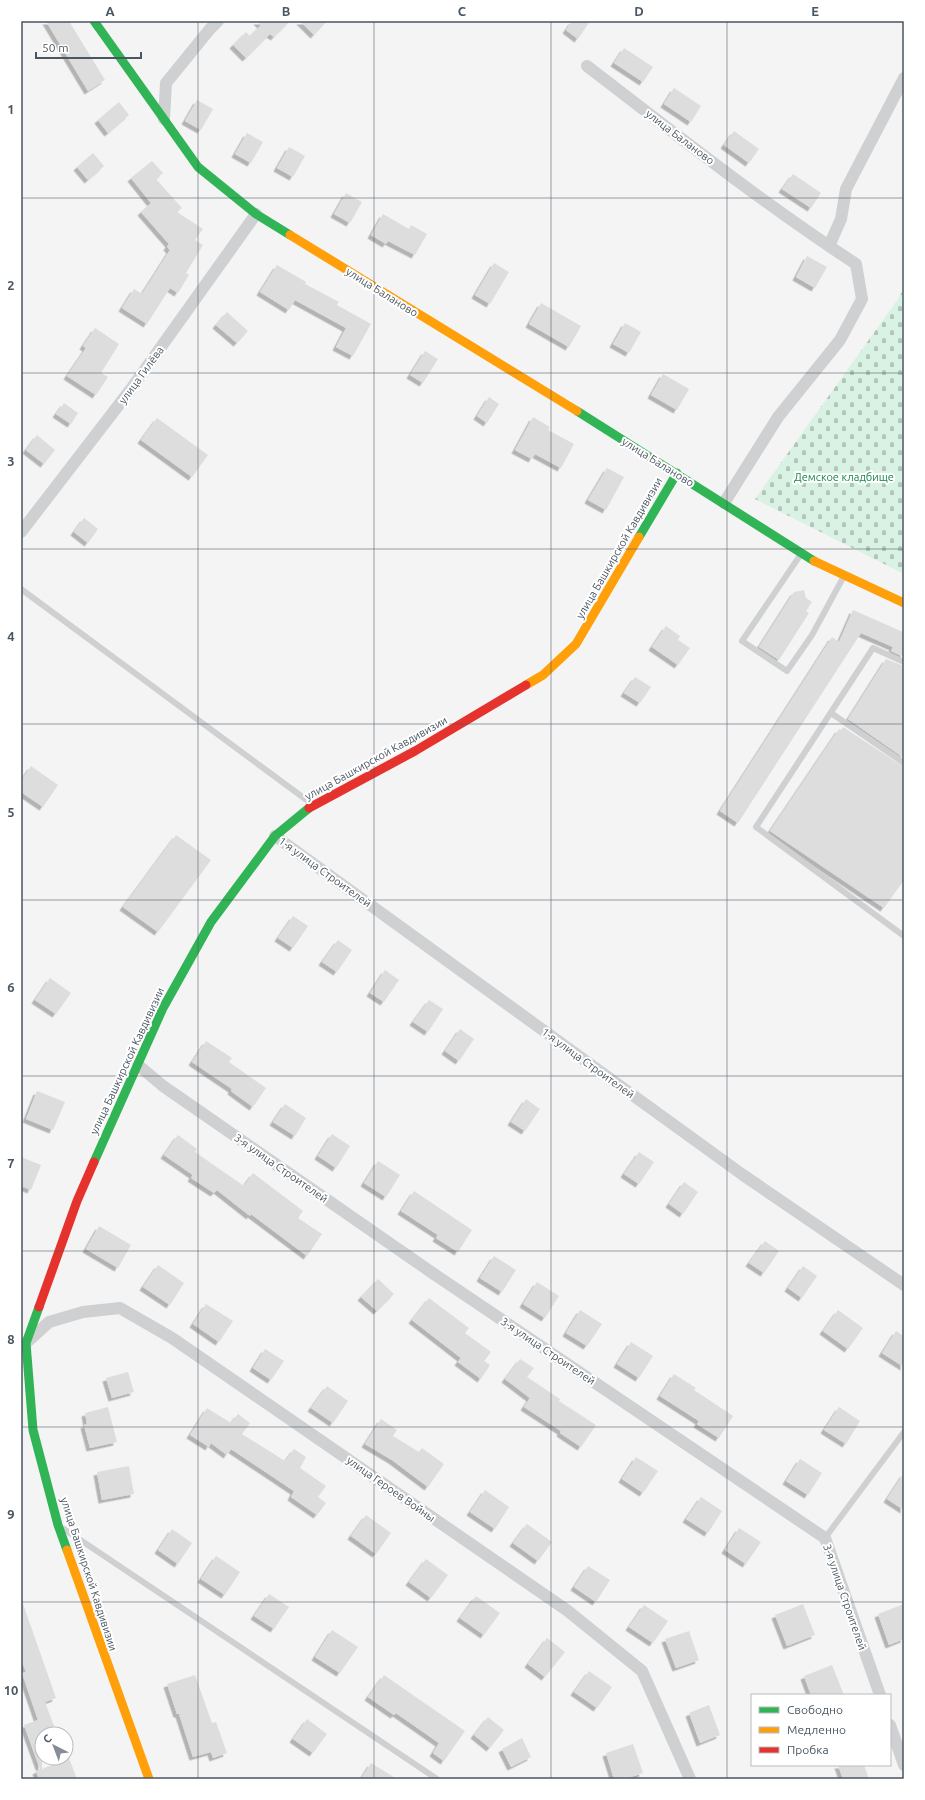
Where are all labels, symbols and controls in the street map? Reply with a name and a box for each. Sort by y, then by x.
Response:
text: A [105,4,115,18]
text: B [282,4,291,18]
text: C [458,4,467,18]
text: D [634,4,644,18]
text: E [811,4,819,18]
scale bar [36,34,141,60]
text: 50 m [42,41,69,54]
text: 1 [7,102,15,116]
street label: улица Баланово [643,107,717,167]
street label: улица Баланово [344,265,420,319]
text: 2 [7,278,15,292]
street label: улица Гилёва [116,344,166,406]
street label: улица Баланово [620,435,696,489]
text: 3 [7,454,15,468]
park label: Демское кладбище [794,471,894,483]
street label: улица Башкирской Кавдивизии [574,475,664,621]
text: 4 [7,629,15,643]
street label: улица Башкирской Кавдивизии [303,714,449,802]
text: 5 [7,805,15,819]
street label: 1-я улица Строителей [276,834,374,910]
text: 6 [7,980,15,994]
street label: улица Башкирской Кавдивизии [88,986,166,1136]
street label: 1-я улица Строителей [539,1025,637,1101]
street label: 3-я улица Строителей [232,1131,330,1205]
text: 7 [7,1156,15,1170]
street label: 3-я улица Строителей [499,1315,597,1387]
text: 8 [7,1332,15,1346]
street label: улица Героев Войны [344,1454,438,1524]
street label: улица Башкирской Кавдивизии [58,1496,120,1652]
text: 9 [7,1507,15,1521]
street label: 3-я улица Строителей [821,1542,869,1652]
text: 10 [4,1683,18,1697]
legend [751,1694,891,1766]
text: Свободно [787,1703,843,1716]
text: Медленно [787,1723,846,1736]
north arrow [34,1726,74,1766]
text: С [41,1732,54,1745]
text: Пробка [787,1743,829,1756]

